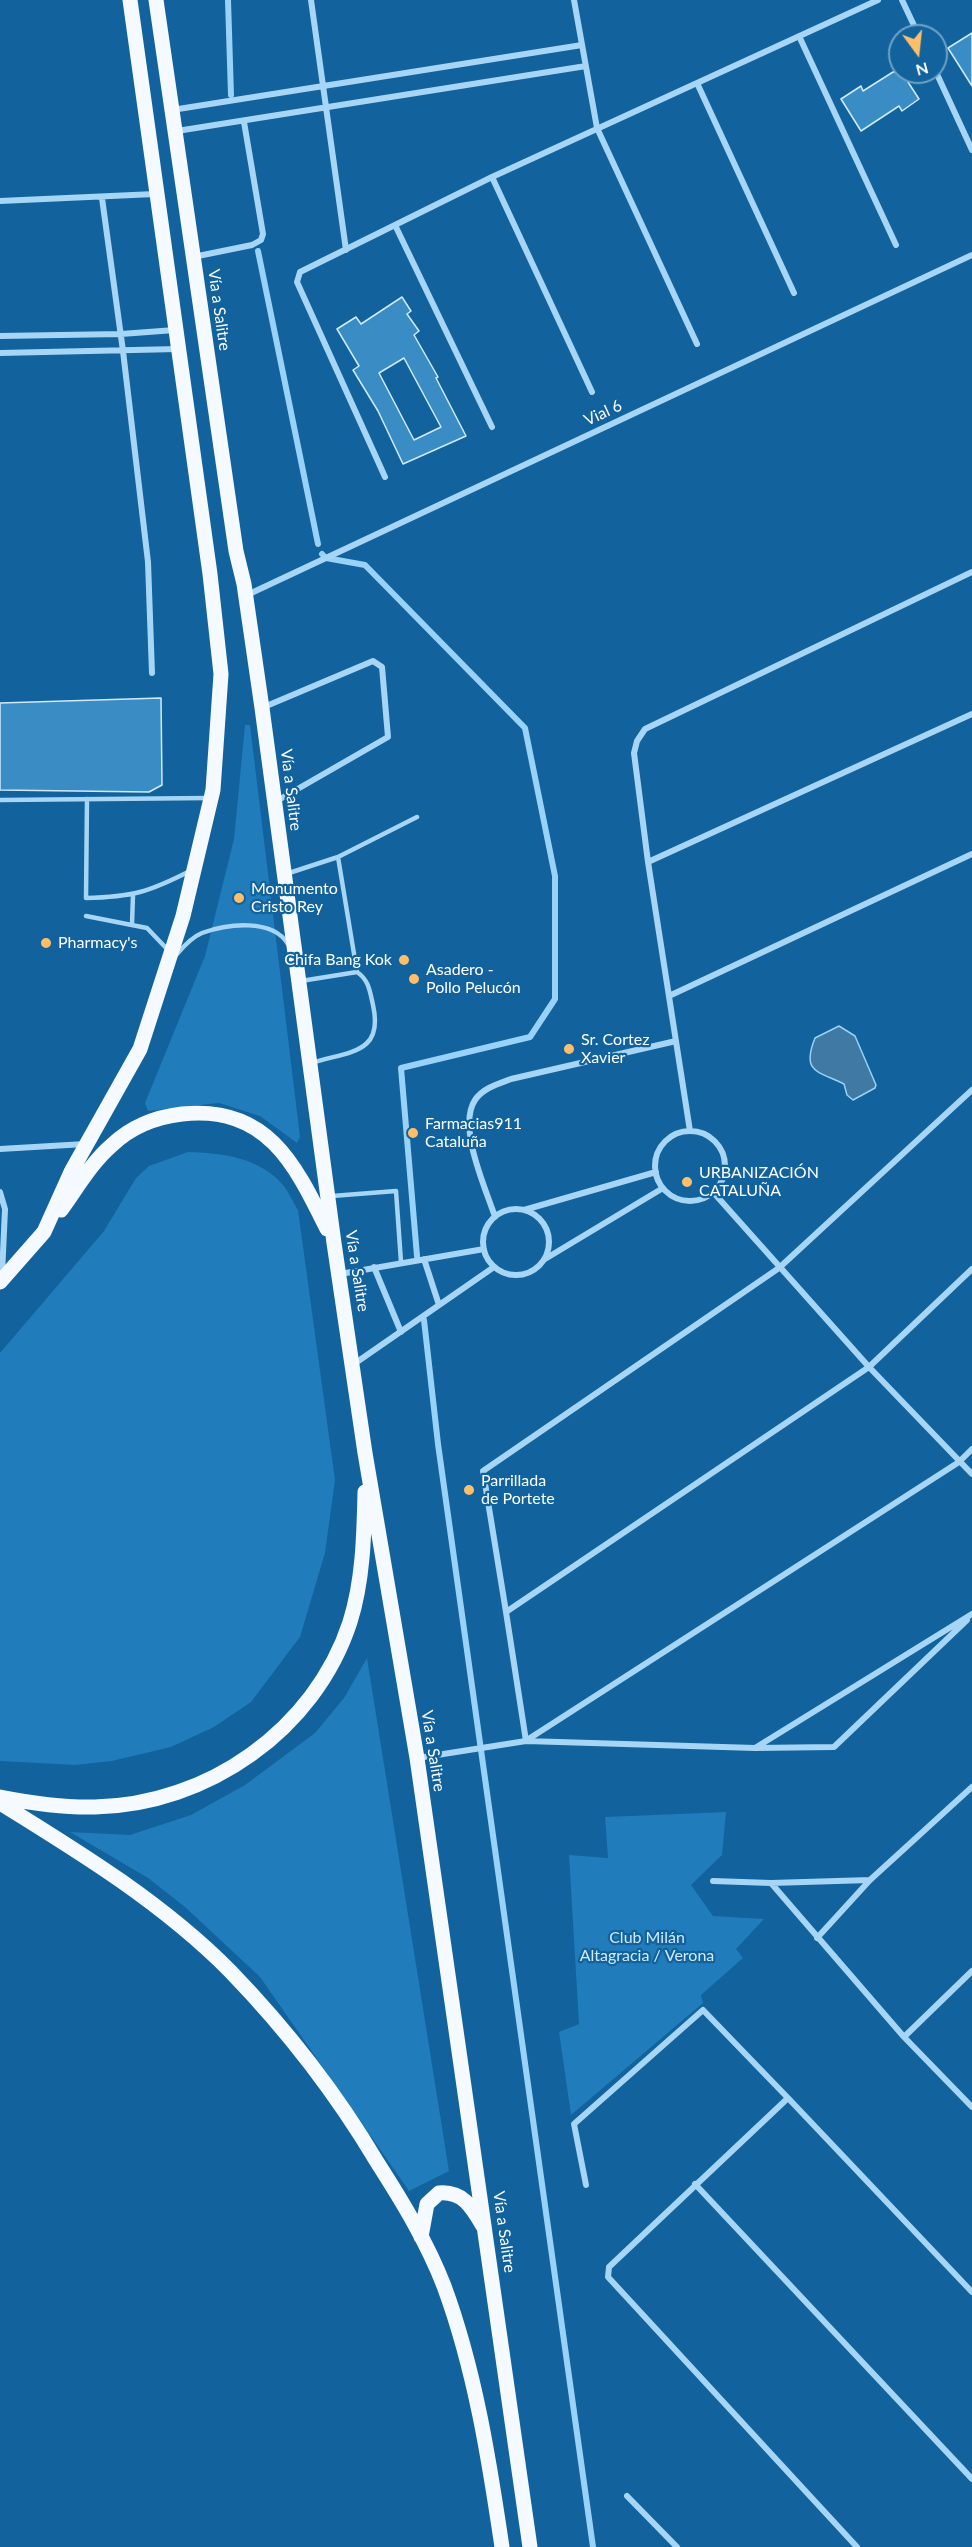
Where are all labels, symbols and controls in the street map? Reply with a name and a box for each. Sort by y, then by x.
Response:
north arrow [888,24,948,84]
text: N [914,59,931,81]
street label: Vía a Salitre [204,268,234,352]
street label: Vial 6 [581,396,625,430]
street label: Vía a Salitre [276,748,306,832]
place label: Monumento Cristo Rey [251,879,338,917]
marker: Monumento Cristo Rey [232,891,246,905]
place label: Pharmacy's [58,933,137,953]
marker: Pharmacy's [39,936,53,950]
place label: Chifa Bang Kok [284,950,392,970]
marker: Chifa Bang Kok [397,953,411,967]
place label: Asadero - Pollo Pelucón [426,960,521,998]
marker: Asadero - Pollo Pelucón [407,972,421,986]
place label: Sr. Cortez Xavier [581,1030,649,1068]
marker: Sr. Cortez Xavier [562,1042,576,1056]
place label: Farmacias911 Cataluña [425,1114,522,1152]
marker: Farmacias911 Cataluña [406,1126,420,1140]
place label: URBANIZACIÓN CATALUÑA [699,1163,819,1201]
marker: URBANIZACIÓN CATALUÑA [680,1175,694,1189]
street label: Vía a Salitre [341,1229,373,1313]
place label: Parrillada de Portete [481,1471,555,1509]
marker: Parrillada de Portete [462,1483,476,1497]
street label: Vía a Salitre [417,1709,449,1793]
park label: Club Milán Altagracia / Verona [580,1928,714,1966]
street label: Vía a Salitre [489,2190,519,2274]

